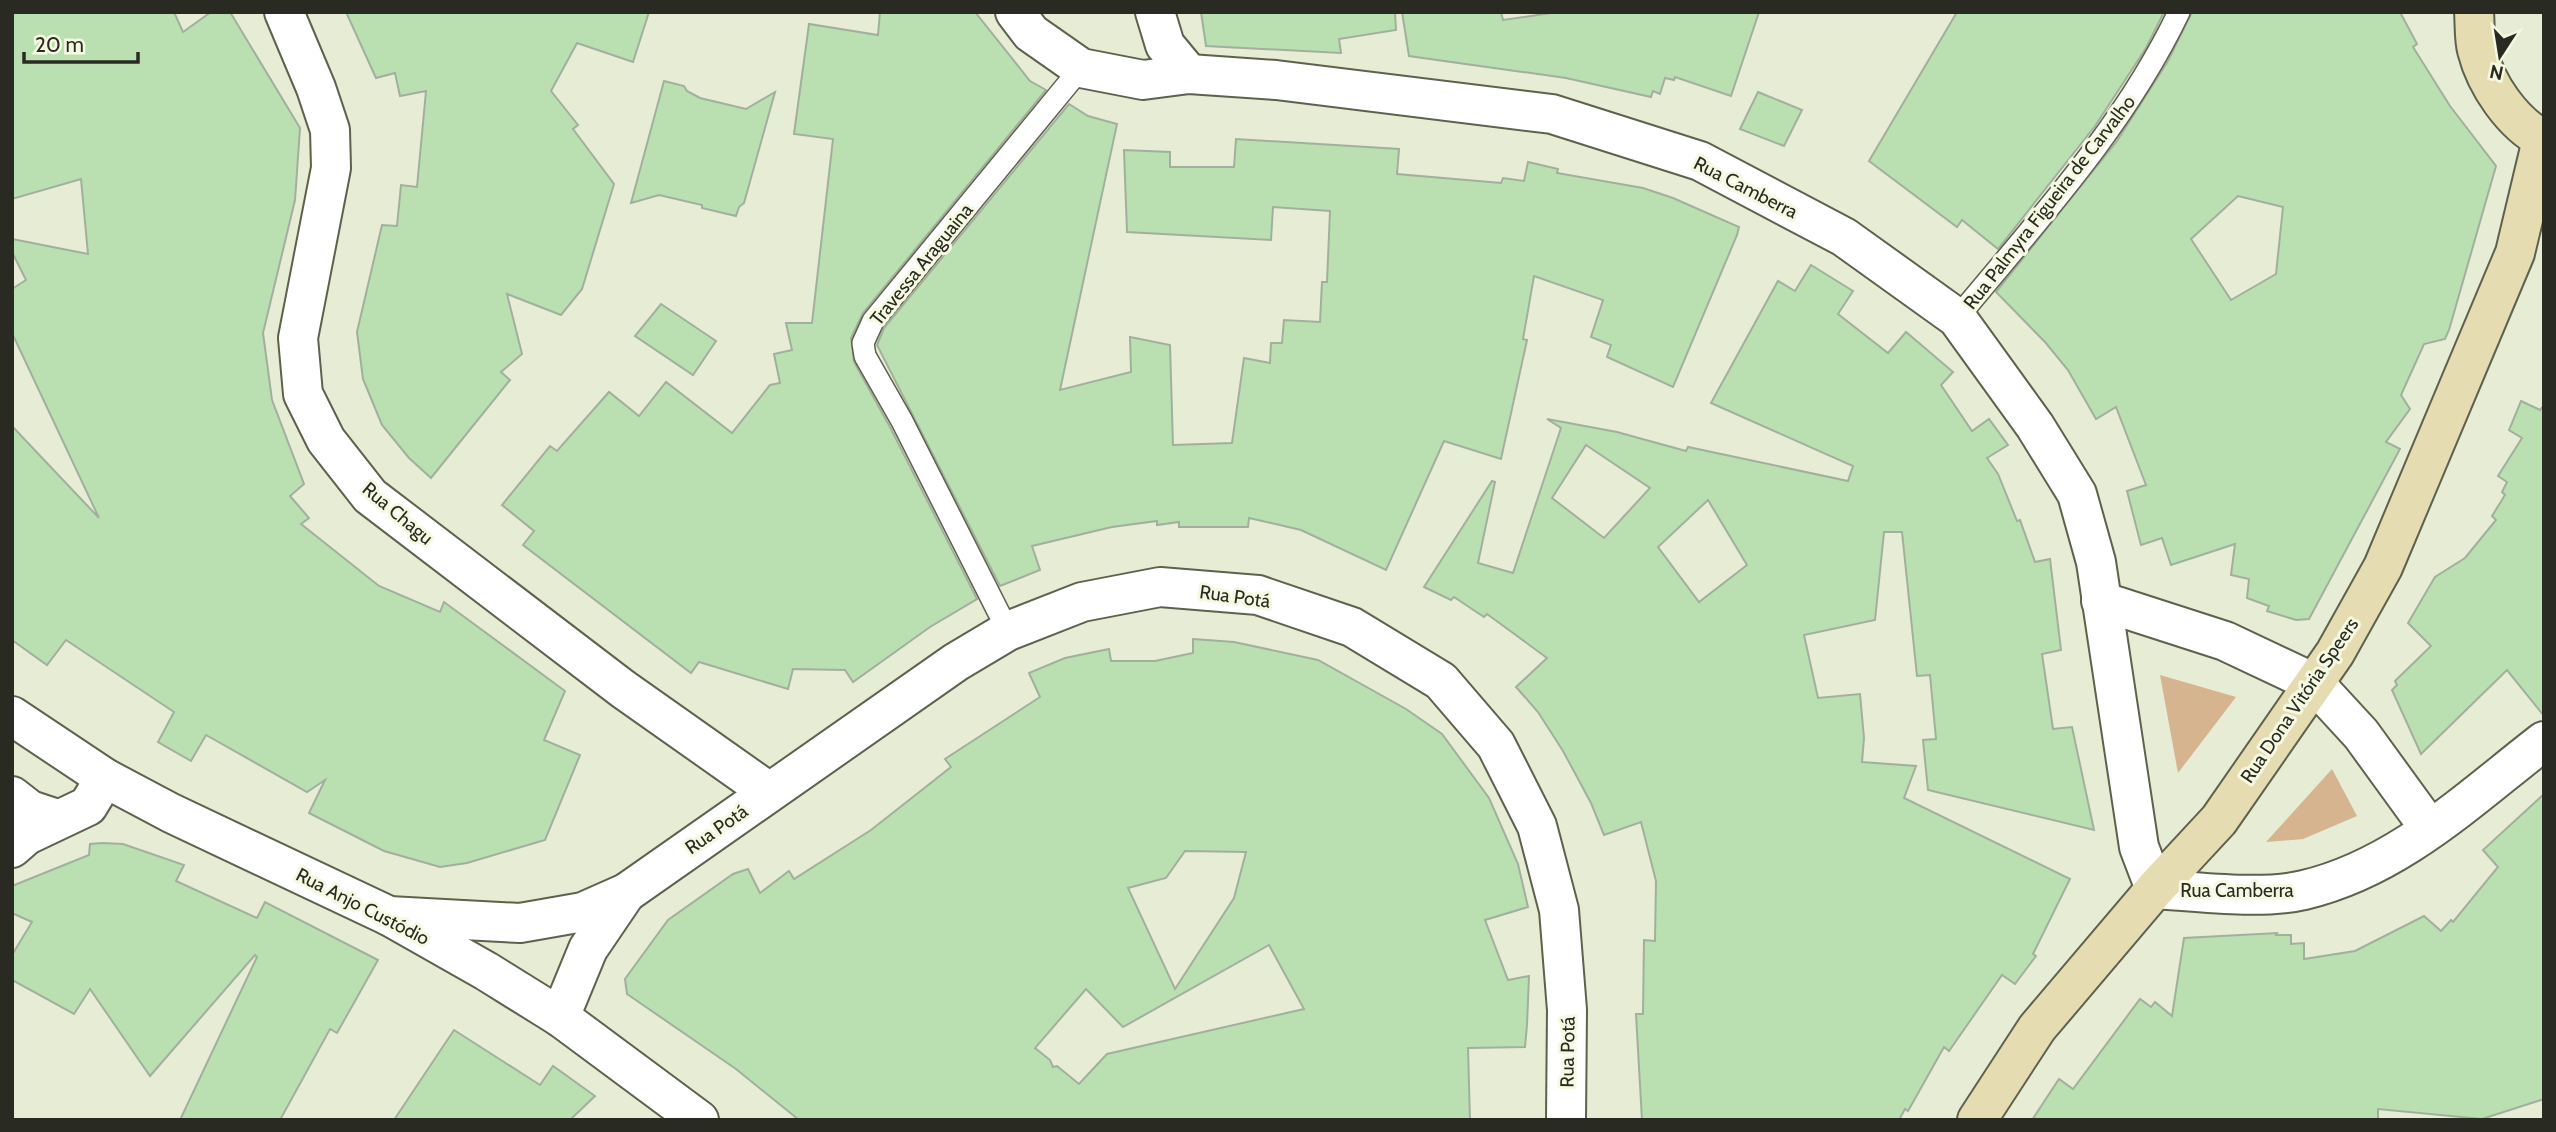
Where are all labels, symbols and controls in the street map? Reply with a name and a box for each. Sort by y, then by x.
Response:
scale bar [24,21,138,65]
north arrow [2465,21,2535,91]
text: 20 m [35,32,84,57]
text: N [2488,59,2506,85]
street label: Rua Palmyra Figueira de Carvalho [1959,91,2140,314]
street label: Rua Camberra [1690,151,1801,223]
street label: Travessa Araguaina [865,199,978,330]
street label: Rua Chagu [358,477,438,550]
street label: Rua Potá [1198,580,1272,613]
street label: Rua Dona Vitória Speers [2236,613,2363,787]
street label: Rua Potá [681,800,752,859]
street label: Rua Anjo Custódio [292,863,433,950]
street label: Rua Camberra [2180,879,2294,902]
street label: Rua Potá [1555,1016,1580,1088]

